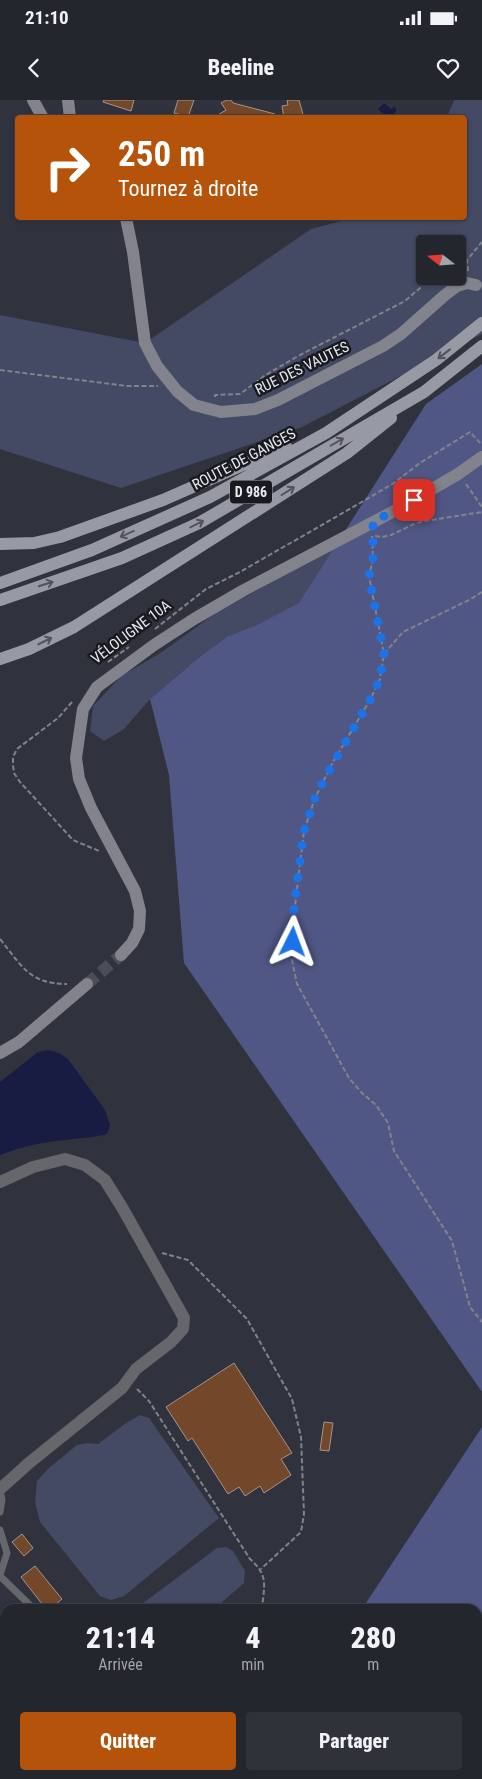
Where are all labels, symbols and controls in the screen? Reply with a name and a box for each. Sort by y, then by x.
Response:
text: 21:10 [25,6,69,29]
icon: back [20,54,48,82]
icon: heart [434,54,462,82]
text: Beeline [208,55,274,80]
text: 250 m [118,134,205,175]
icon: right [35,135,100,200]
text: Tournez à droite [118,176,258,201]
north arrow [416,235,466,285]
map controls [416,235,466,285]
street label: RUE DES VAUTES [252,337,352,399]
one-way arrow [438,348,451,359]
street label: ROUTE DE GANGES [189,424,299,494]
one-way arrow [330,437,344,447]
pin [393,479,435,521]
road number: D 986 [230,481,272,504]
one-way arrow [280,486,294,496]
icon: arrive [400,486,428,514]
one-way arrow [189,519,204,528]
one-way arrow [120,530,135,540]
one-way arrow [38,579,54,589]
street label: VÉLOLIGNE 10A [88,596,175,668]
one-way arrow [37,636,52,645]
position arrow [266,915,318,967]
text: 21:14 [86,1620,155,1655]
text: 4 [245,1620,260,1655]
text: 280 [350,1620,396,1655]
text: Arrivée [98,1655,143,1674]
text: min [241,1655,265,1674]
text: m [367,1655,379,1674]
button: Quitter [20,1712,236,1770]
button: Partager [246,1712,462,1770]

